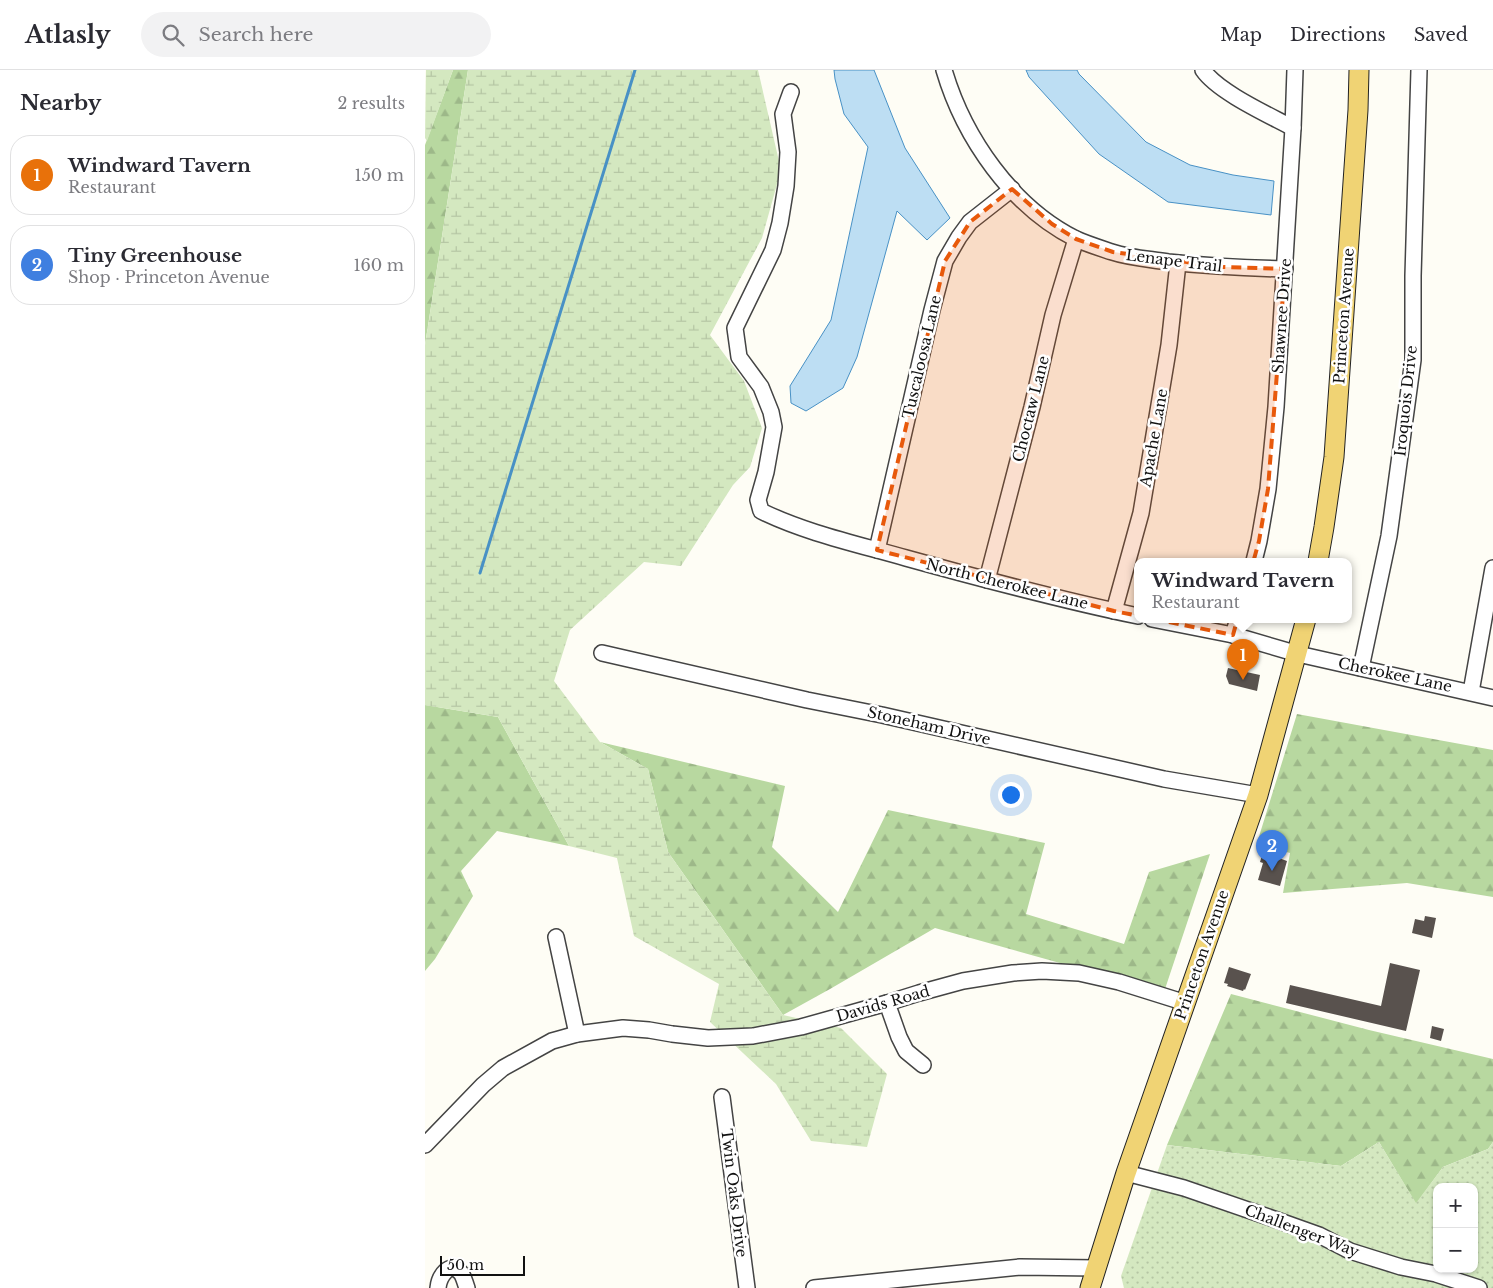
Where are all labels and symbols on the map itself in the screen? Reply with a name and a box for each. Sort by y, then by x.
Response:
street label: Lenape Trail [1125,245,1224,276]
street label: Princeton Avenue [1329,247,1358,385]
street label: Shawnee Drive [1268,258,1295,374]
street label: Tuscaloosa Lane [898,293,945,421]
street label: Iroquois Drive [1390,344,1421,458]
street label: Choctaw Lane [1008,354,1053,464]
street label: Apache Lane [1135,387,1172,490]
street label: North Cherokee Lane [924,554,1090,613]
pin: 1 [1227,639,1259,680]
street label: Cherokee Lane [1336,653,1454,696]
street label: Stoneham Drive [866,702,993,749]
your location [998,782,1024,808]
pin: 2 [1256,830,1288,871]
street label: Princeton Avenue [1170,887,1233,1022]
street label: Davids Road [834,981,932,1026]
street label: Twin Oaks Drive [717,1128,752,1258]
street label: Challenger Way [1242,1200,1363,1261]
scale bar [440,1253,525,1276]

